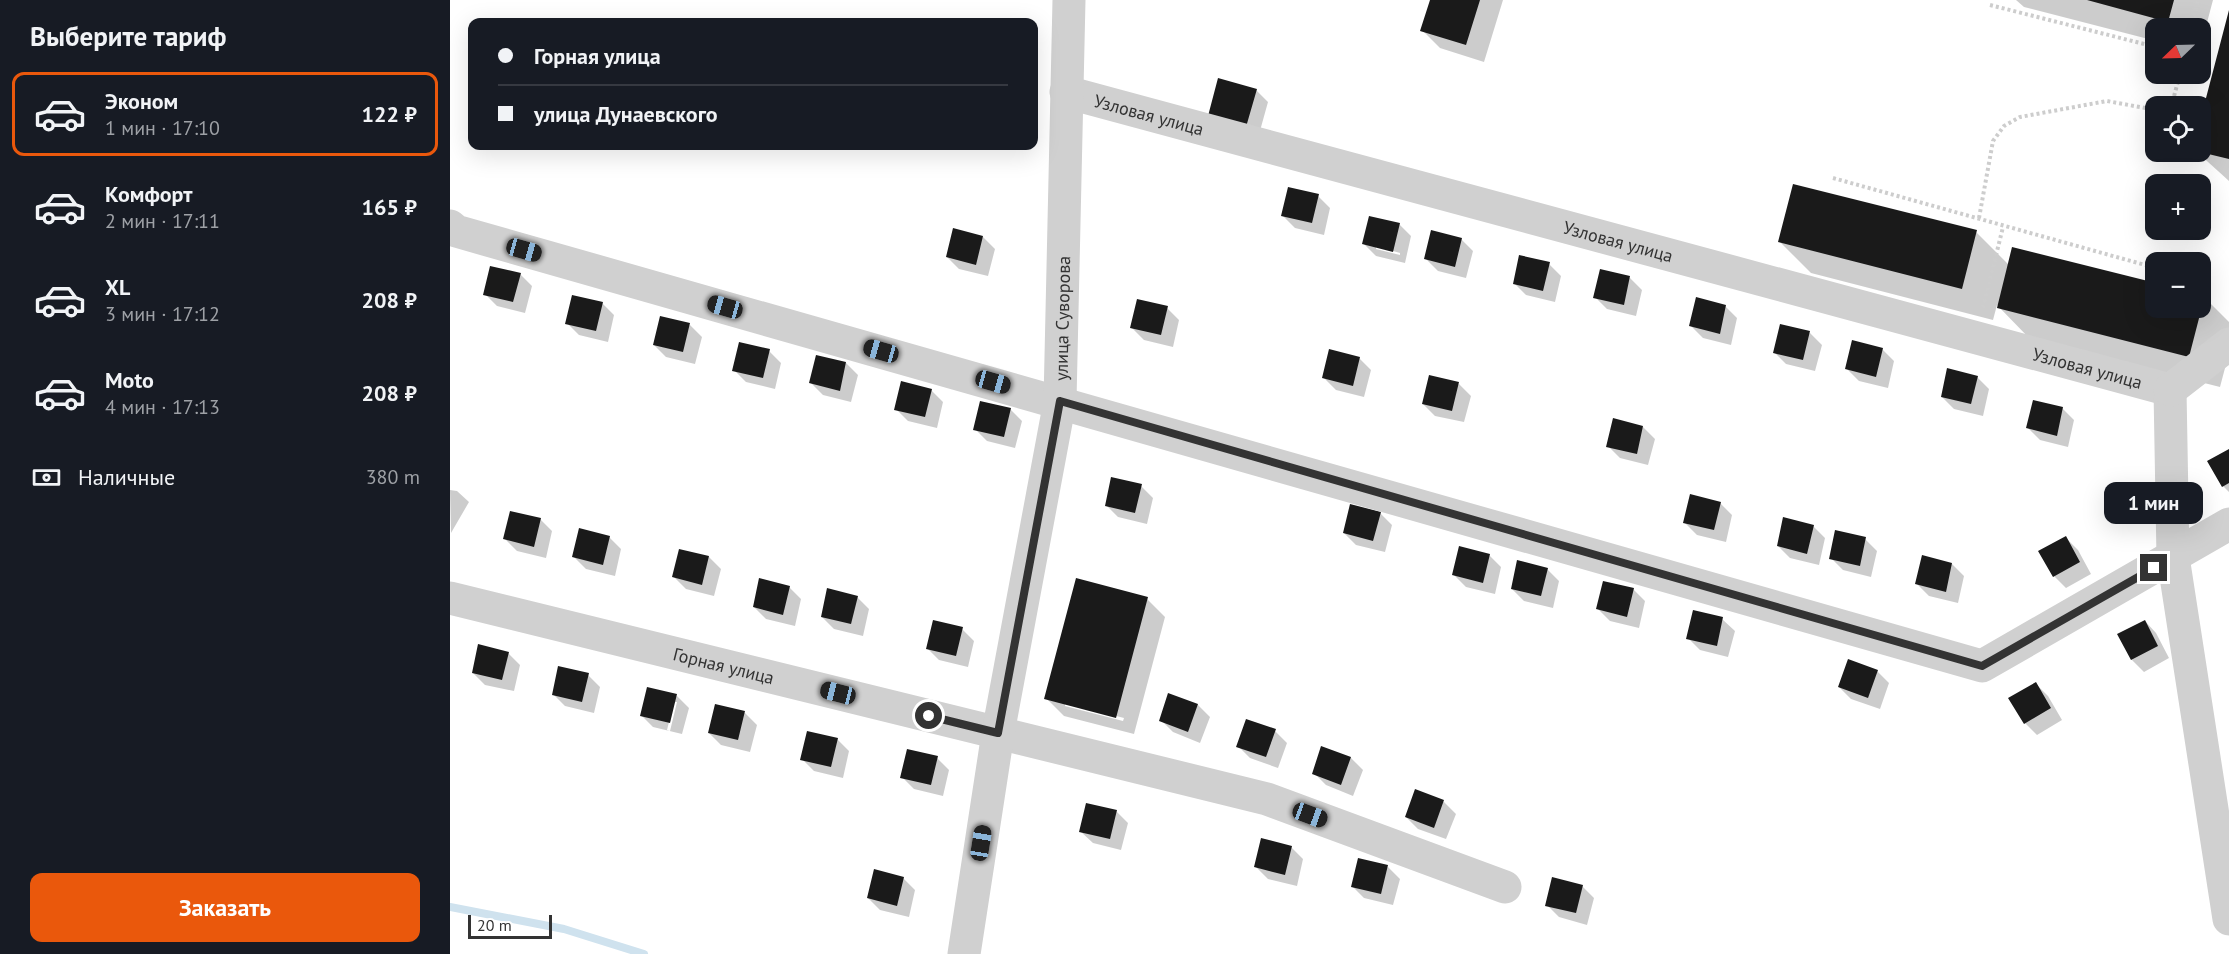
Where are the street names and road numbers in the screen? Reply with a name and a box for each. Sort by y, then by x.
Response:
street label: Узловая улица [1092,89,1206,140]
street label: Узловая улица [1561,215,1676,267]
street label: улица Суворова [1049,256,1075,381]
street label: Узловая улица [2030,342,2145,394]
street label: Горная улица [671,642,777,689]

